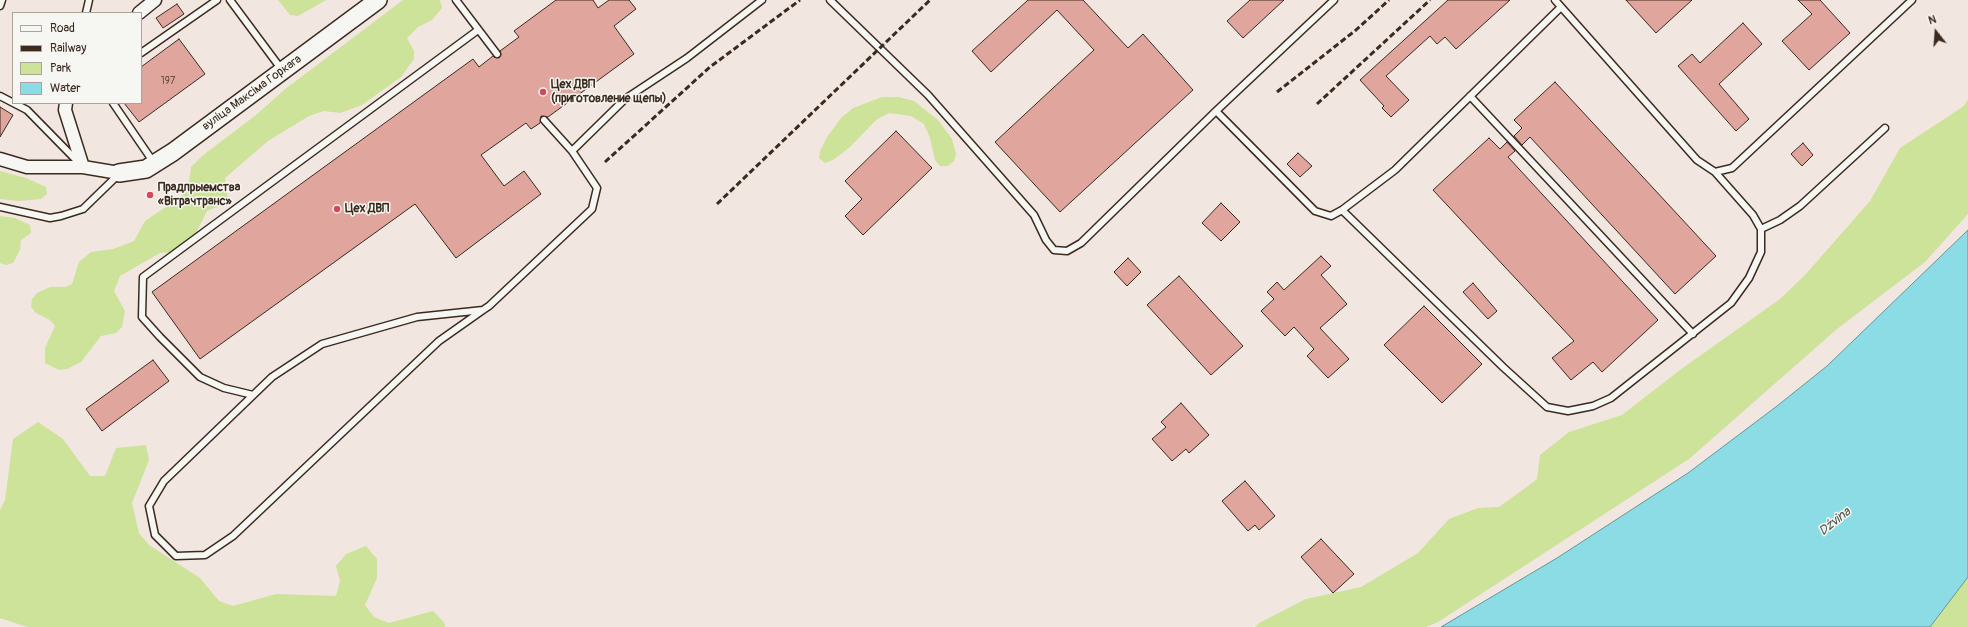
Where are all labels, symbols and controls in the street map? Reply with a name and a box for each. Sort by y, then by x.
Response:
legend [12,12,142,104]
north arrow [1916,12,1956,52]
text: N [1927,13,1938,27]
text: Road [50,21,75,36]
text: Railway [50,41,86,56]
street label: вуліца Максіма Горкага [200,52,304,134]
text: Park [50,61,71,76]
house number: 197 [161,75,175,87]
place label: Цех ДВП (приготовление щепы) [551,78,667,106]
text: Water [50,81,81,96]
marker: Цех ДВП (приготовление щепы) [538,87,548,97]
place label: Прадпрыемства «Вітрачтранс» [158,181,240,209]
marker: Прадпрыемства «Вітрачтранс» [145,190,155,200]
place label: Цех ДВП [345,202,389,216]
marker: Цех ДВП [332,204,342,214]
water label: Dźvina [1816,504,1854,540]

